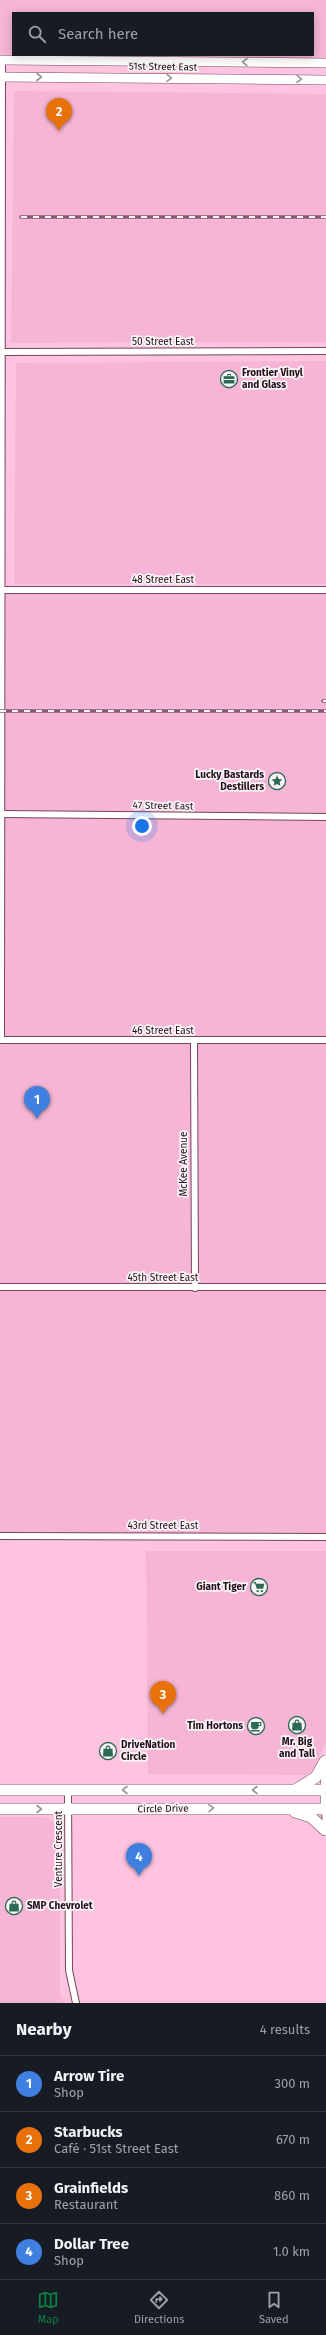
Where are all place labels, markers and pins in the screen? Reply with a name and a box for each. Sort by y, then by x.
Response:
pin: 2 [46,98,72,131]
place label: Frontier Vinyl and Glass [242,367,303,391]
office icon: Frontier Vinyl and Glass [219,369,239,389]
place label: Lucky Bastards Destillers [195,769,264,793]
place icon: Lucky Bastards Destillers [267,771,287,791]
pin: 1 [24,1086,50,1119]
supermarket icon: Giant Tiger [249,1577,269,1597]
place label: Giant Tiger [196,1581,247,1593]
pin: 3 [150,1681,176,1714]
shop icon: Mr. Big and Tall [287,1715,307,1735]
cafe icon: Tim Hortons [246,1716,266,1736]
place label: Tim Hortons [187,1720,243,1732]
place label: Mr. Big and Tall [279,1736,315,1760]
place label: DriveNation Circle [121,1739,176,1763]
shop icon: DriveNation Circle [98,1741,118,1761]
pin: 4 [126,1843,152,1876]
shop icon: SMP Chevrolet [4,1896,24,1916]
place label: SMP Chevrolet [27,1900,93,1912]

